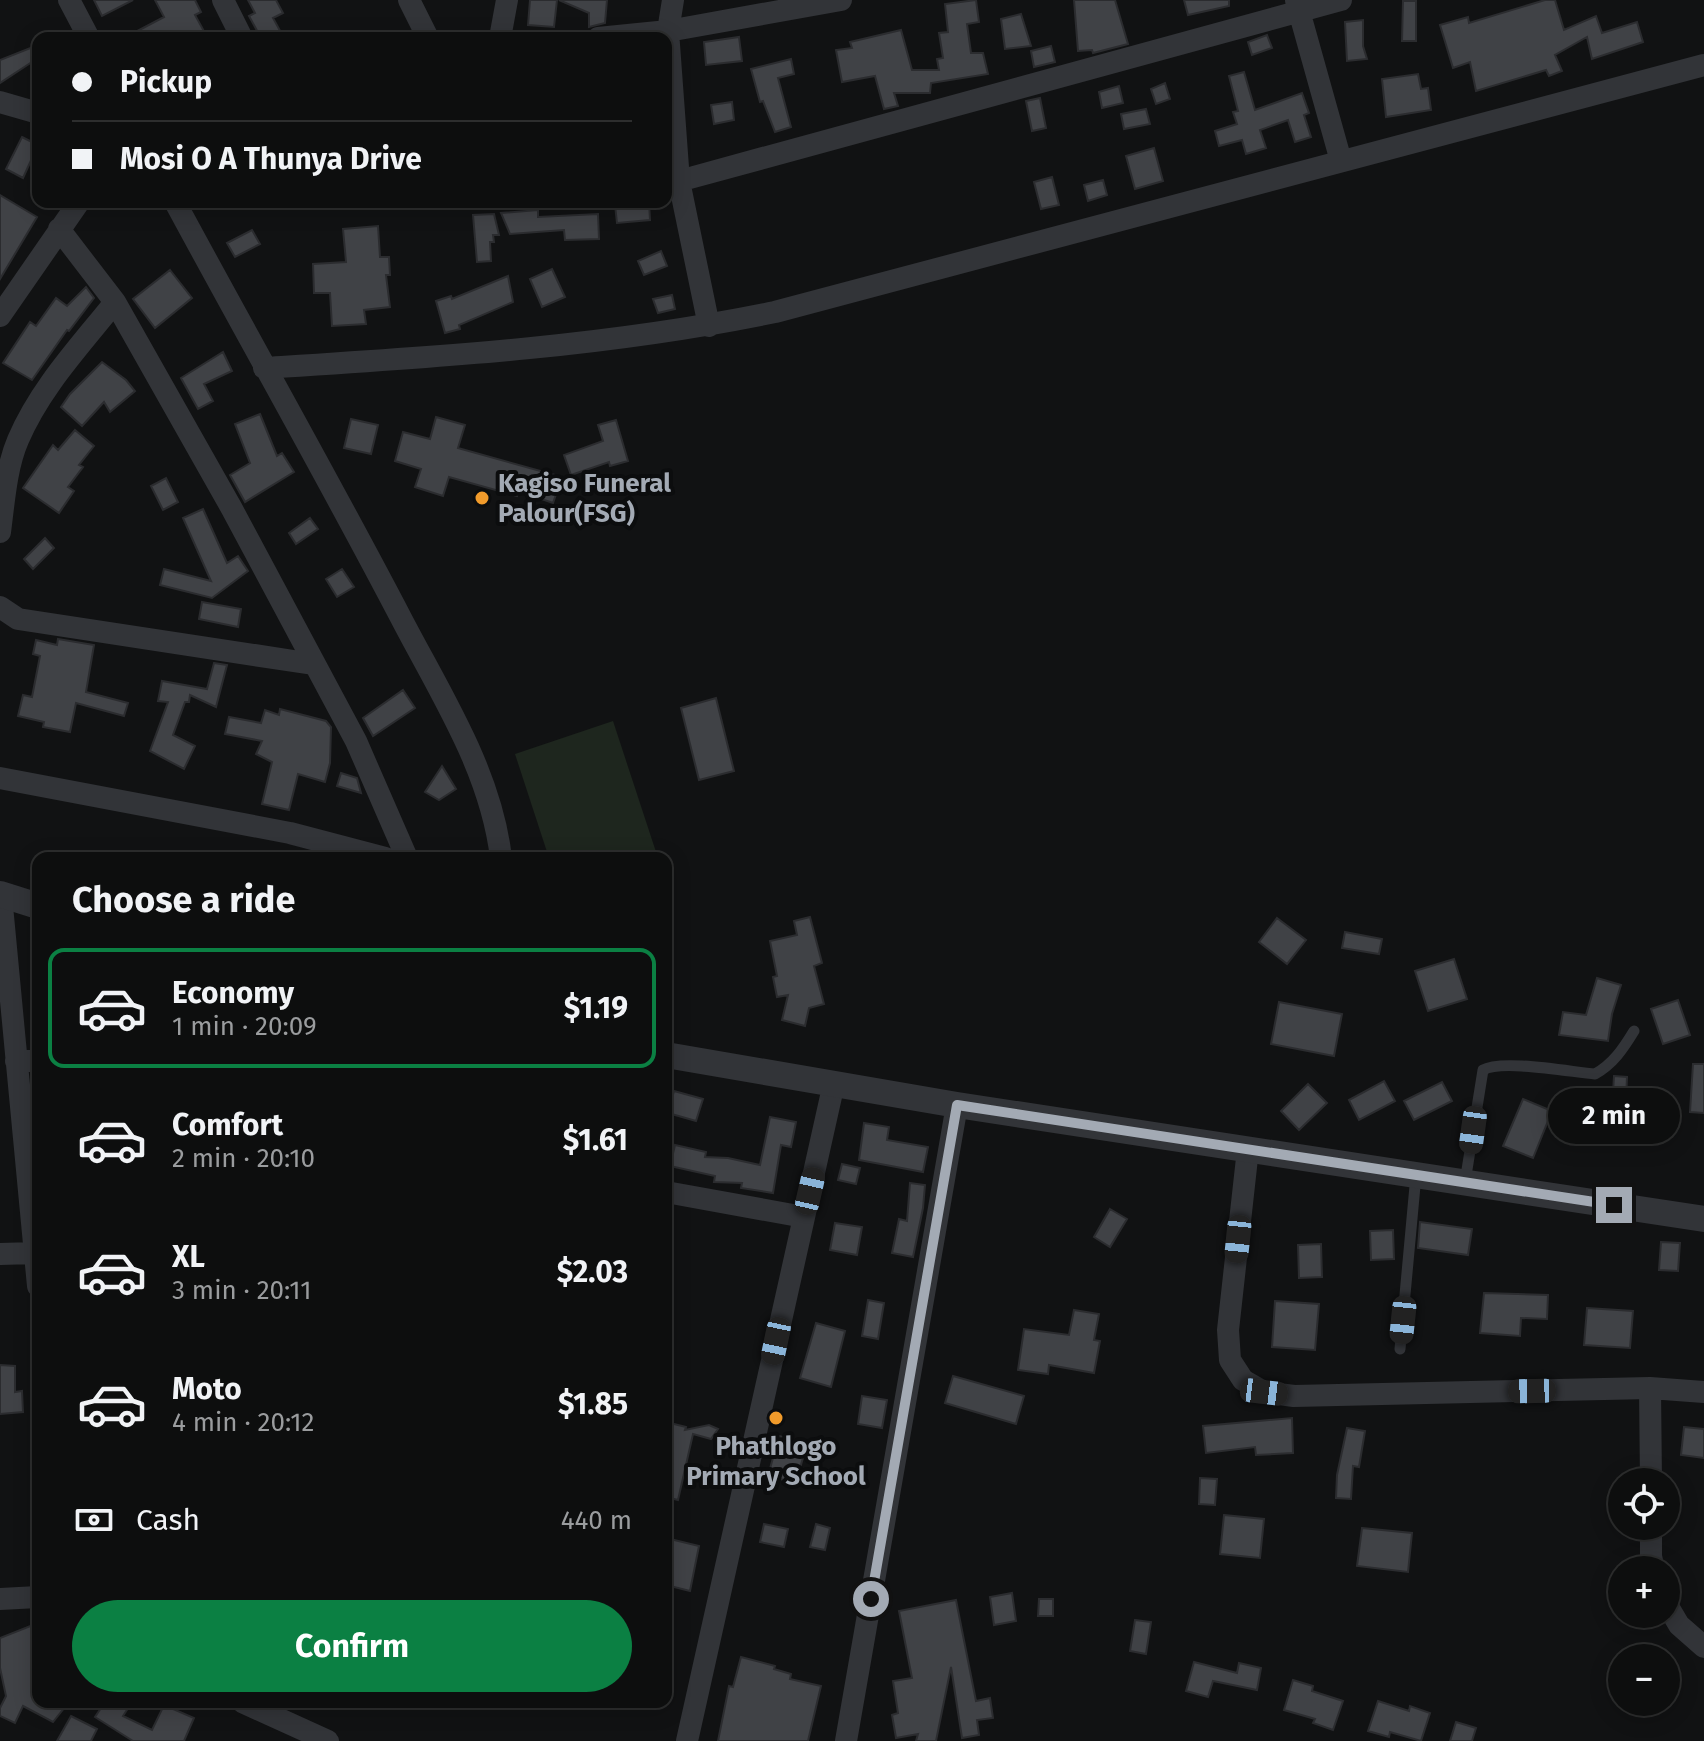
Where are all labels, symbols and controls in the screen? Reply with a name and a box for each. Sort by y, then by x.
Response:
text: Pickup [120,64,212,100]
text: Mosi O A Thunya Drive [120,141,422,177]
place label: Kagiso Funeral Palour(FSG) [498,468,671,529]
marker: Kagiso Funeral Palour(FSG) [473,489,491,507]
text: Choose a ride [72,878,295,922]
icon: car [76,972,148,1044]
text: Economy [172,975,294,1011]
text: $1.19 [564,990,628,1026]
text: 1 min · 20:09 [172,1011,317,1042]
callout: 2 min [1548,1089,1680,1145]
text: 2 min [1582,1100,1646,1131]
icon: car [76,1104,148,1176]
car [1458,1105,1488,1155]
text: Comfort [172,1107,283,1143]
text: $1.61 [563,1122,628,1158]
text: 2 min · 20:10 [172,1143,315,1174]
car [793,1165,827,1217]
route end [1596,1187,1632,1223]
car [1224,1214,1252,1264]
icon: car [76,1236,148,1308]
text: XL [172,1239,205,1275]
text: $2.03 [557,1254,628,1290]
text: 3 min · 20:11 [172,1275,311,1306]
car [1389,1295,1417,1345]
car [759,1315,793,1367]
icon: car [76,1368,148,1440]
text: Moto [172,1371,242,1407]
car [1239,1377,1289,1407]
car [1508,1379,1556,1403]
text: $1.85 [558,1386,628,1422]
text: 4 min · 20:12 [172,1407,314,1438]
marker: Phathlogo Primary School [767,1409,785,1427]
place label: Phathlogo Primary School [686,1431,866,1492]
map controls [1608,1468,1680,1716]
button: locate [1608,1468,1680,1540]
icon: cash [72,1498,116,1542]
text: Cash [136,1502,200,1538]
text: 440 m [561,1505,632,1536]
button: + [1608,1556,1680,1628]
route start [853,1581,889,1617]
button: Confirm [72,1600,632,1692]
button: − [1608,1644,1680,1716]

